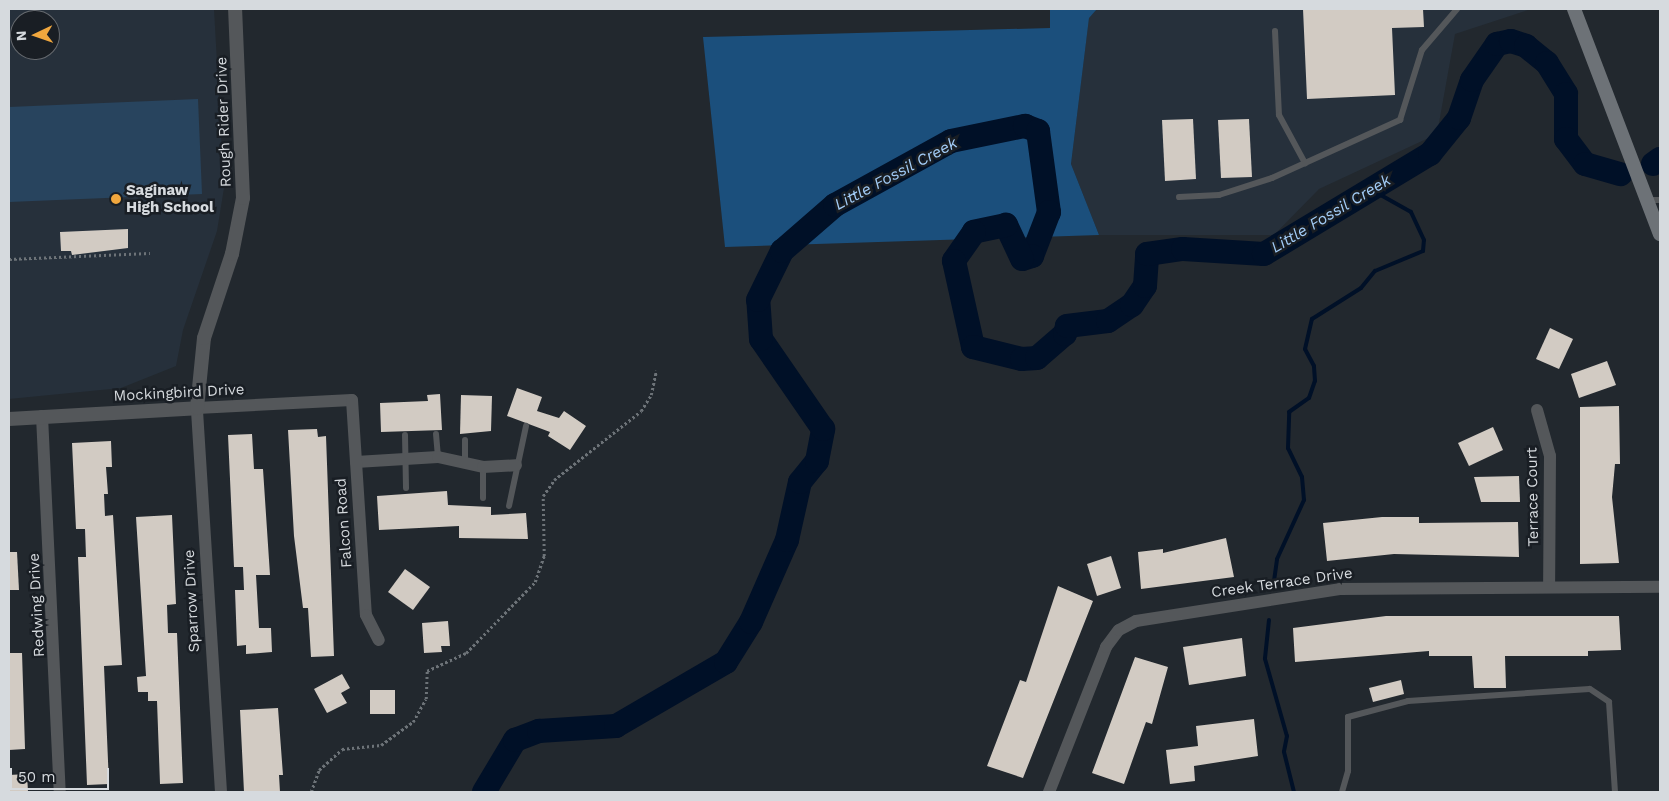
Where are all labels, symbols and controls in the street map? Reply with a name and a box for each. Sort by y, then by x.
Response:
north arrow [10,10,60,60]
text: N [13,30,29,41]
street label: Rough Rider Drive [213,56,235,188]
water label: Little Fossil Creek [831,133,961,215]
water label: Little Fossil Creek [1267,171,1395,257]
place label: Saginaw High School [126,181,214,216]
marker: Saginaw High School [110,193,122,205]
street label: Mockingbird Drive [113,381,245,405]
street label: Terrace Court [1523,447,1543,547]
street label: Falcon Road [332,478,356,568]
street label: Sparrow Drive [180,549,204,653]
street label: Redwing Drive [25,553,49,657]
street label: Creek Terrace Drive [1210,564,1354,602]
scale bar [12,758,111,790]
text: 50 m [18,768,55,786]

